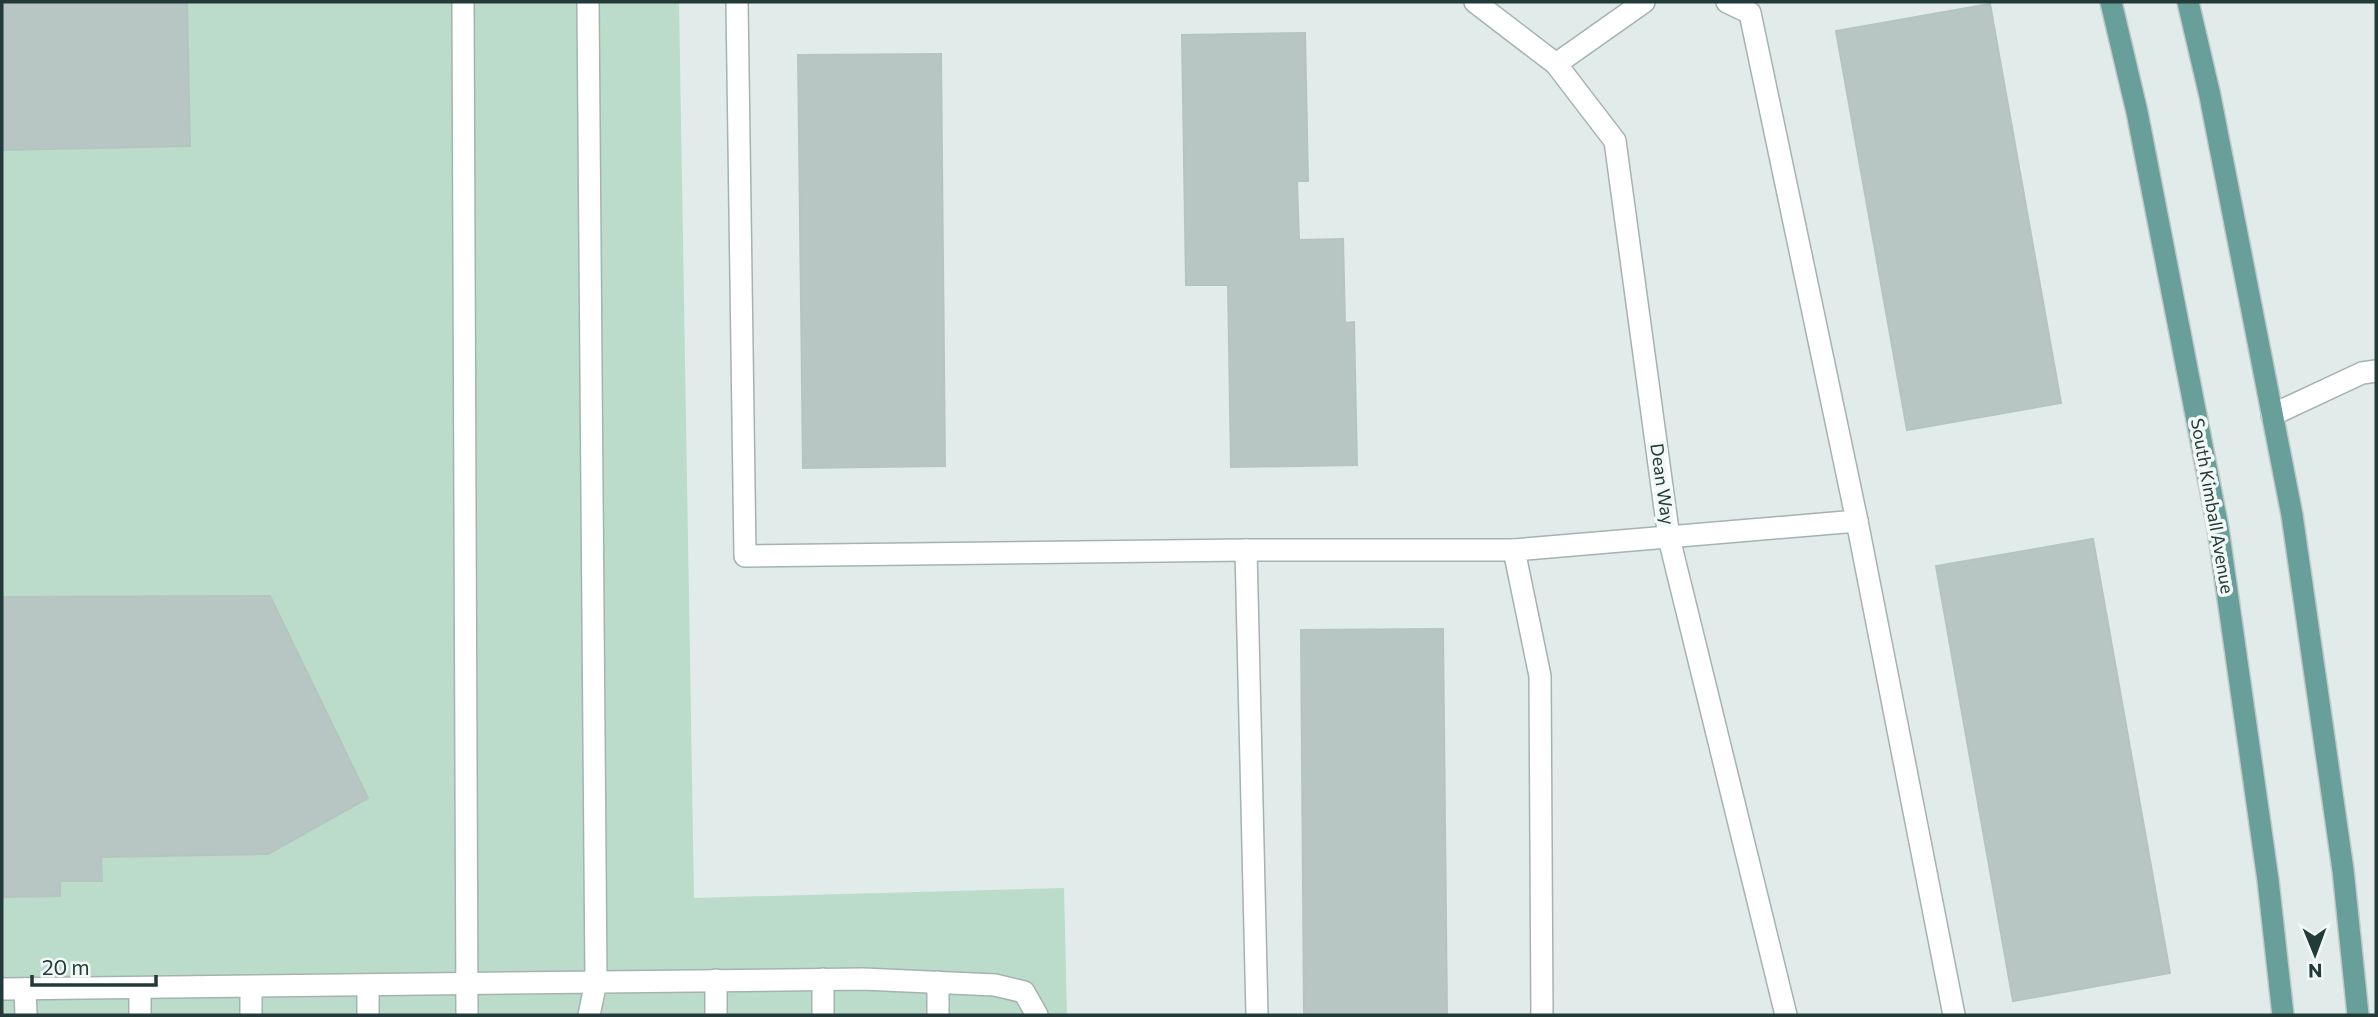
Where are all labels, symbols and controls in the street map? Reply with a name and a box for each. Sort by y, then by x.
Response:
street label: South Kimball Avenue [2187,416,2239,595]
street label: Dean Way [1646,442,1680,526]
north arrow [2280,919,2350,989]
scale bar [32,944,156,988]
text: 20 m [42,954,90,979]
text: N [2308,960,2323,983]

